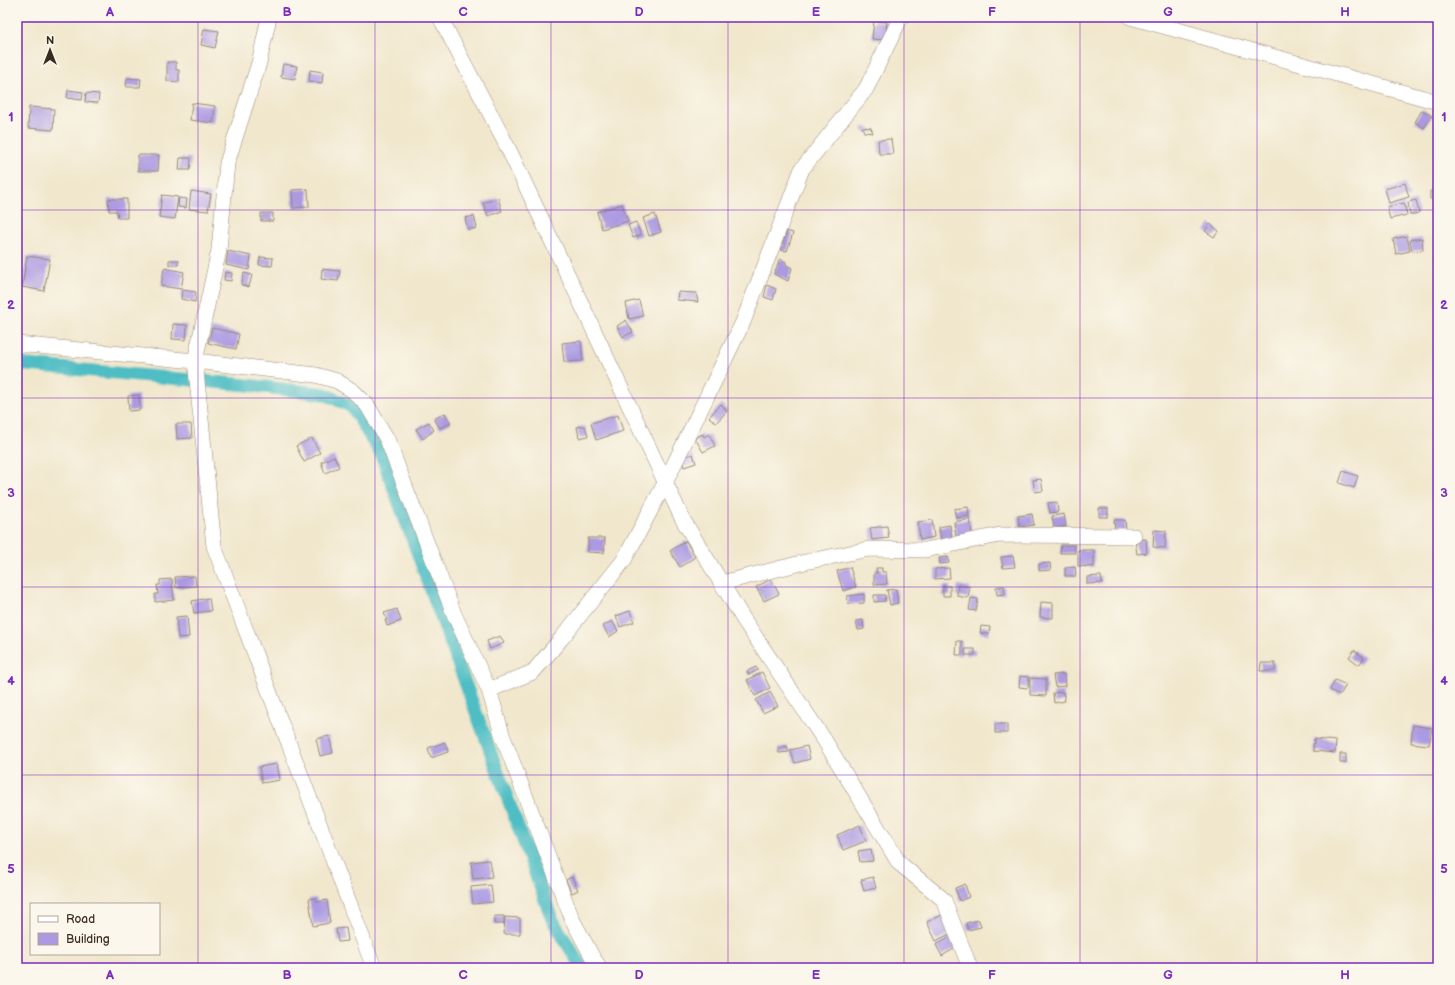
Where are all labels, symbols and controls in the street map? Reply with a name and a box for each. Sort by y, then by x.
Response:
text: A [105,4,114,20]
text: B [282,4,292,20]
text: C [458,4,468,20]
text: D [634,4,644,20]
text: E [812,4,821,20]
text: F [988,4,996,20]
text: G [1163,4,1173,20]
text: H [1340,4,1350,20]
north arrow [30,30,70,70]
text: N [46,34,54,47]
text: 1 [8,109,14,125]
text: 1 [1441,109,1447,125]
text: 2 [7,297,15,313]
text: 2 [1440,297,1448,313]
text: 3 [7,485,15,501]
text: 3 [1440,485,1448,501]
text: 4 [7,673,15,689]
text: 4 [1440,673,1448,689]
text: 5 [7,861,15,877]
text: 5 [1440,861,1448,877]
legend [30,903,160,955]
text: Road [66,912,95,927]
text: Building [66,932,110,947]
text: A [105,967,114,983]
text: B [282,967,292,983]
text: C [458,967,468,983]
text: D [634,967,644,983]
text: E [812,967,821,983]
text: F [988,967,996,983]
text: G [1163,967,1173,983]
text: H [1340,967,1350,983]

